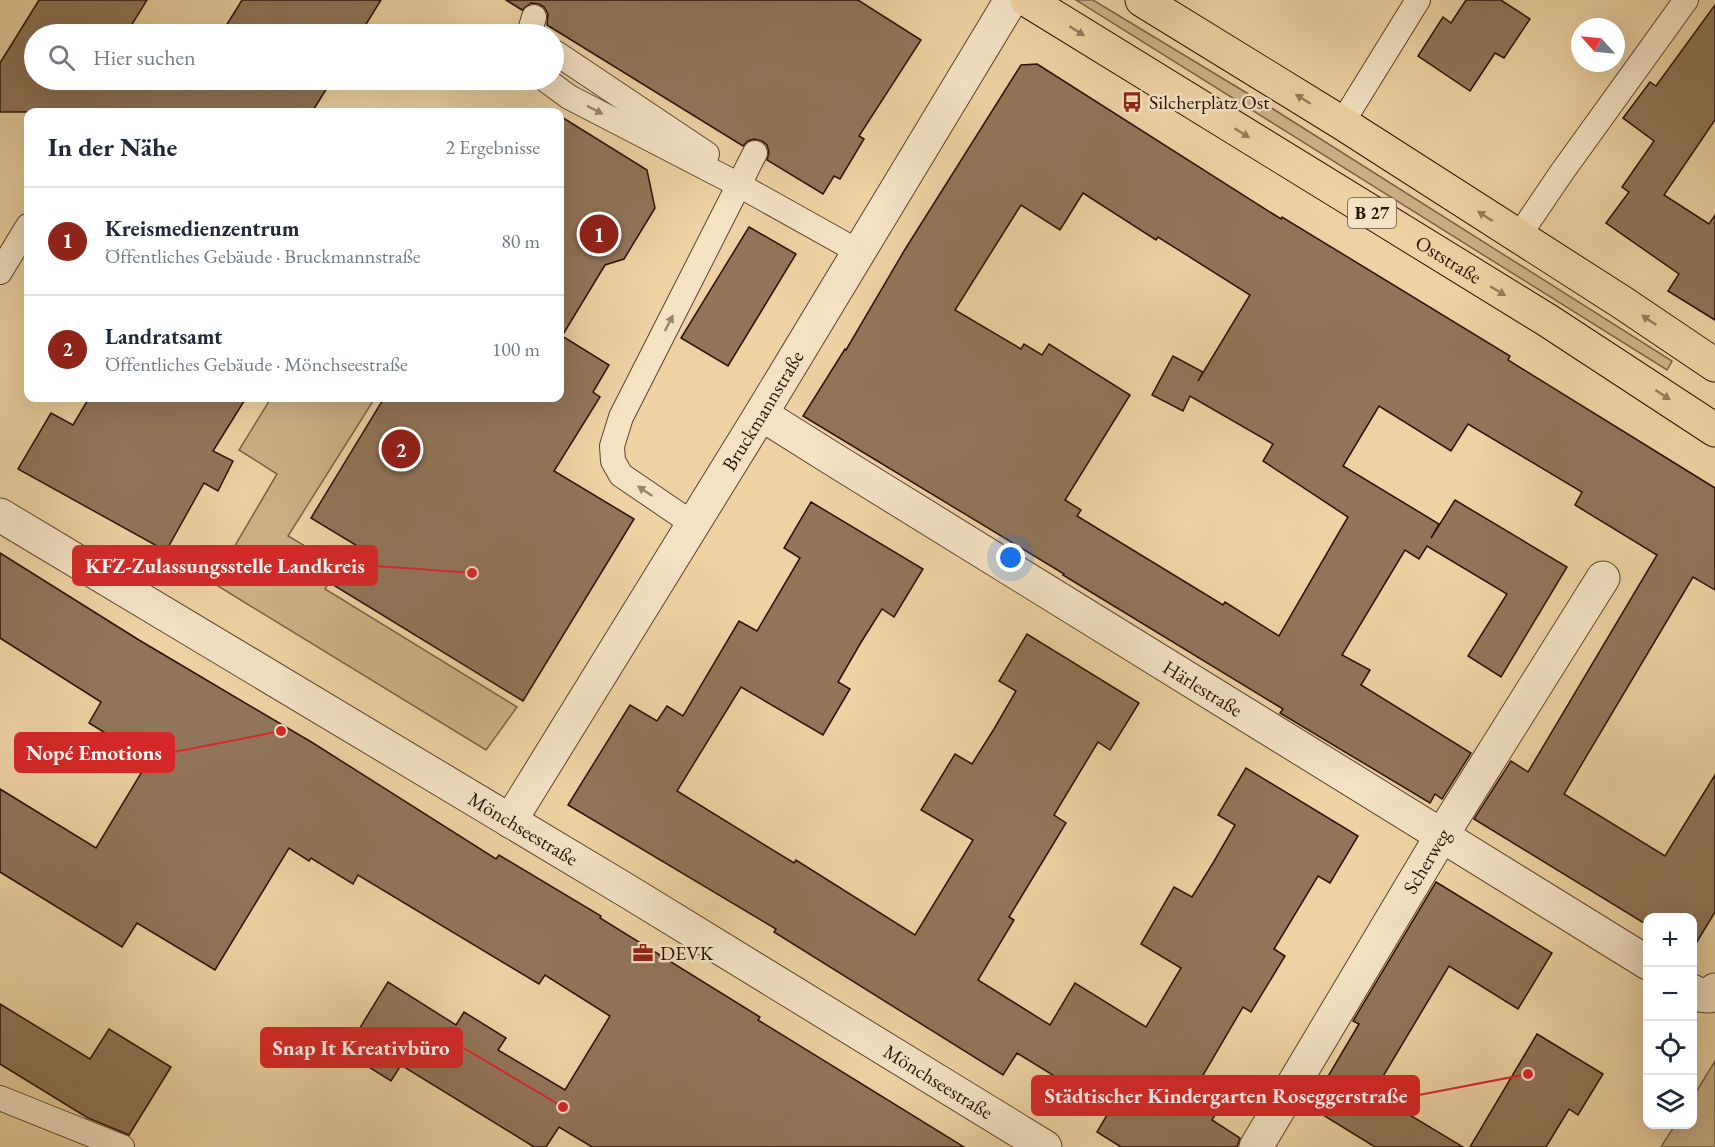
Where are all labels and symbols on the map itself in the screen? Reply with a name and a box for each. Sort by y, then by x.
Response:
north arrow [1571,18,1625,72]
one-way arrow [1068,25,1085,36]
place label: Silcherplatz Ost [1149,89,1270,115]
bus stop icon: Silcherplatz Ost [1120,90,1144,114]
one-way arrow [1295,94,1311,105]
one-way arrow [586,105,604,115]
one-way arrow [1234,128,1250,139]
road number: B 27 [1348,198,1396,228]
one-way arrow [1477,210,1493,221]
pin: 1 [580,212,618,256]
street label: Oststraße [1411,229,1487,290]
one-way arrow [1490,285,1506,296]
one-way arrow [1642,314,1658,326]
one-way arrow [664,315,674,332]
street label: Bruckmannstraße [716,345,809,476]
one-way arrow [1654,389,1671,400]
pin: 2 [382,426,420,472]
one-way arrow [637,485,653,497]
your location [996,543,1025,572]
callout: KFZ-Zulassungsstelle Landkreis [73,546,377,585]
text: KFZ-Zulassungsstelle Landkreis [85,552,365,579]
street label: Härlestraße [1158,654,1248,723]
callout: Nopé Emotions [15,733,174,772]
text: Nopé Emotions [26,739,162,766]
street label: Mönchseestraße [463,786,583,872]
street label: Scherweg [1397,823,1456,899]
place label: DEVK [660,940,714,966]
office icon: DEVK [631,941,655,965]
callout: Snap It Kreativbüro [261,1028,462,1067]
text: Snap It Kreativbüro [272,1034,450,1061]
street label: Mönchseestraße [879,1038,998,1125]
callout: Städtischer Kindergarten Roseggerstraße [1032,1076,1419,1115]
text: Städtischer Kindergarten Roseggerstraße [1044,1082,1408,1109]

